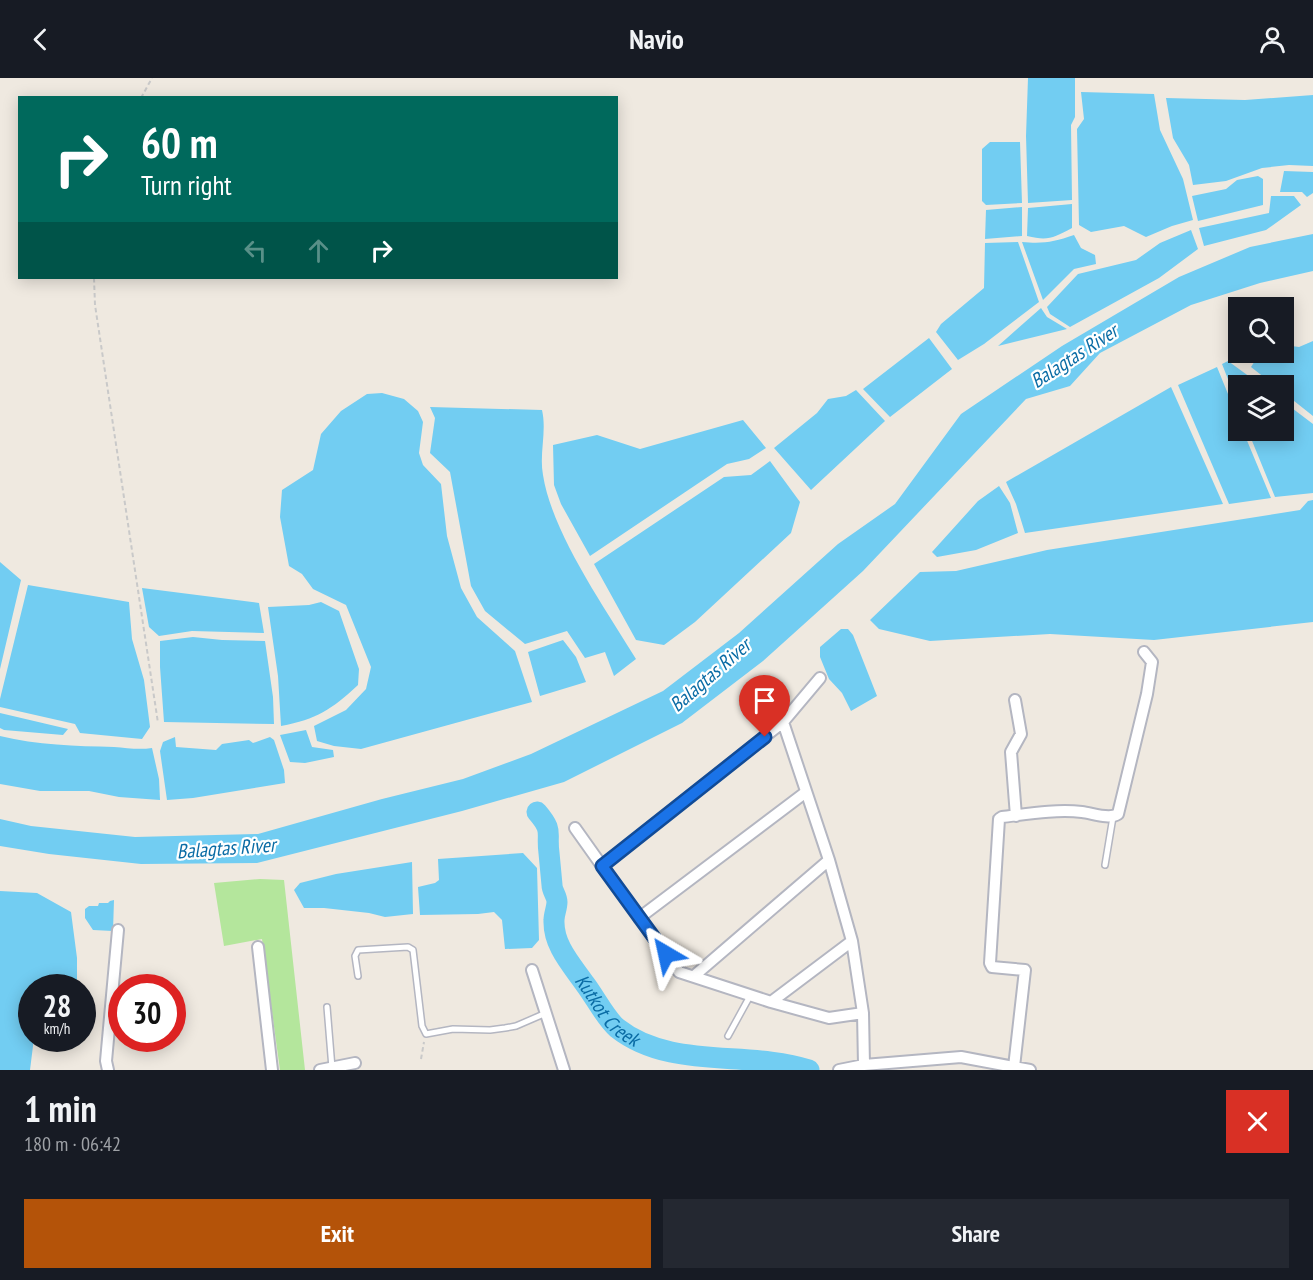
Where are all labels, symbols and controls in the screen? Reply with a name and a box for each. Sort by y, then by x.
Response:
text: Navio [629,22,684,56]
icon: back [24,23,57,56]
icon: person [1256,23,1289,56]
text: 60 m [141,115,218,170]
icon: right [42,120,120,198]
text: Turn right [141,168,232,202]
icon: left [239,234,272,267]
icon: ahead [302,234,335,267]
icon: right [365,234,398,267]
map controls [1228,297,1294,441]
button: search [1228,297,1294,363]
water label: Balagtas River [1026,317,1125,394]
button: layers [1228,375,1294,441]
water label: Balagtas River [664,631,758,717]
pin [739,675,790,737]
icon: arrive [748,684,781,717]
water label: Balagtas River [176,831,279,864]
position arrow [634,922,698,986]
water label: Kutkot Creek [569,969,646,1054]
speed limit sign: 30 [108,974,186,1052]
text: 28 [43,986,71,1025]
text: km/h [44,1019,70,1038]
text: 1 min [24,1085,97,1132]
button: close [1226,1090,1289,1153]
text: 180 m · 06:42 [24,1131,121,1157]
button: Exit [24,1199,651,1268]
button: Share [663,1199,1289,1268]

